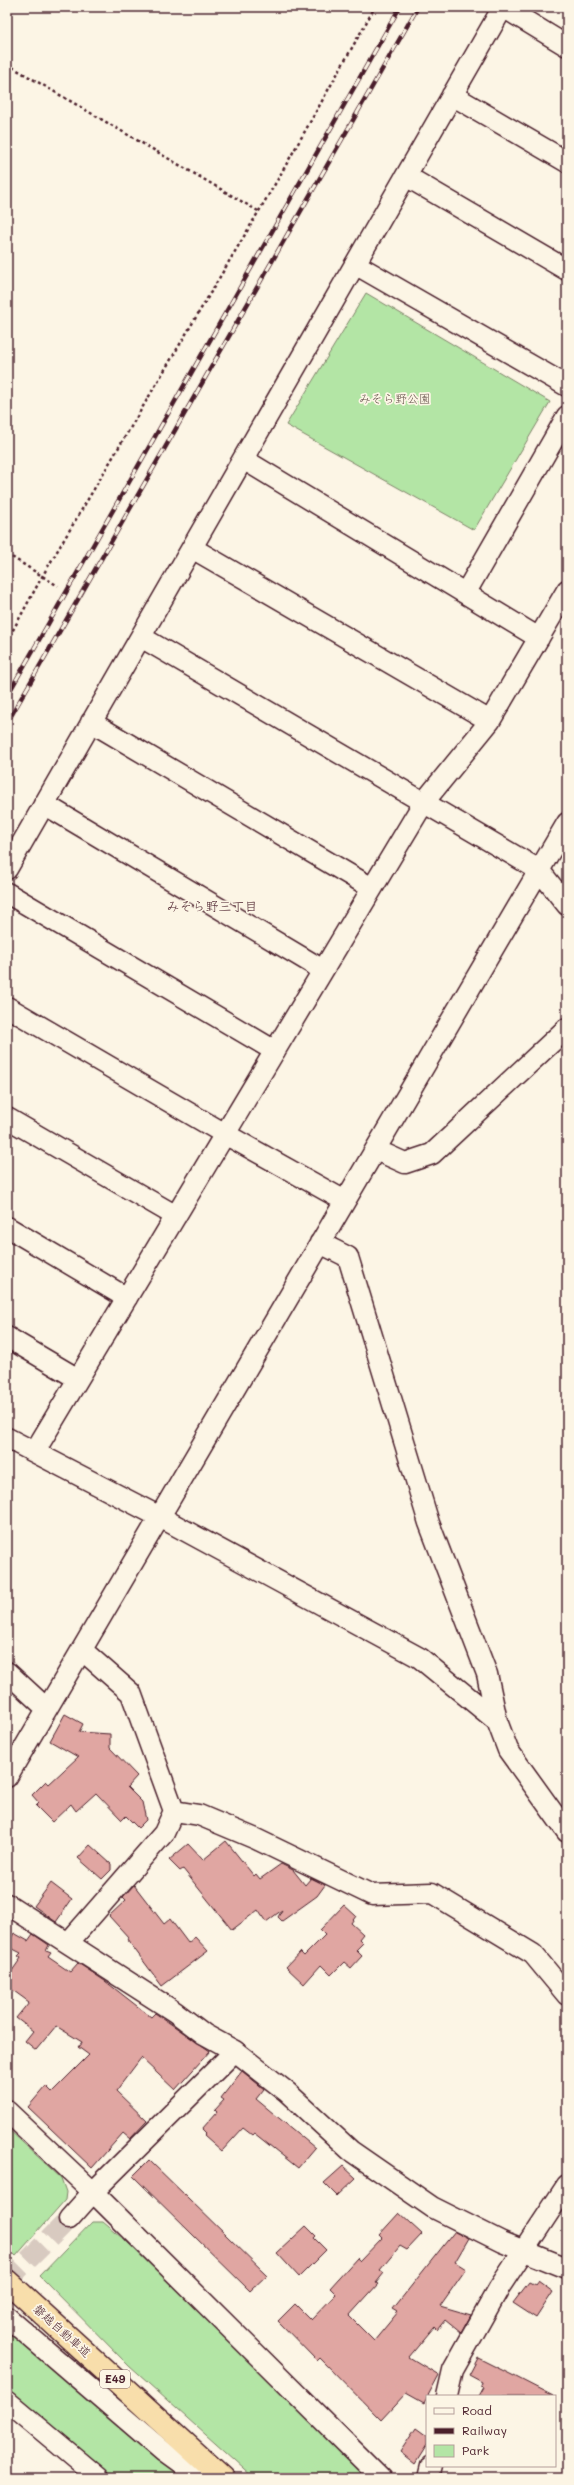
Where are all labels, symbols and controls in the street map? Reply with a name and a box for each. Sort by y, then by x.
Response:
park label: みそら野公園 [359,390,431,406]
district label: みそら野三丁目 [166,897,258,914]
street label: 磐越自動車道 [31,2300,95,2360]
road number: E49 [100,2370,130,2388]
legend [426,2395,556,2467]
text: Road [462,2402,492,2418]
text: Railway [462,2422,507,2438]
text: Park [462,2442,489,2458]

